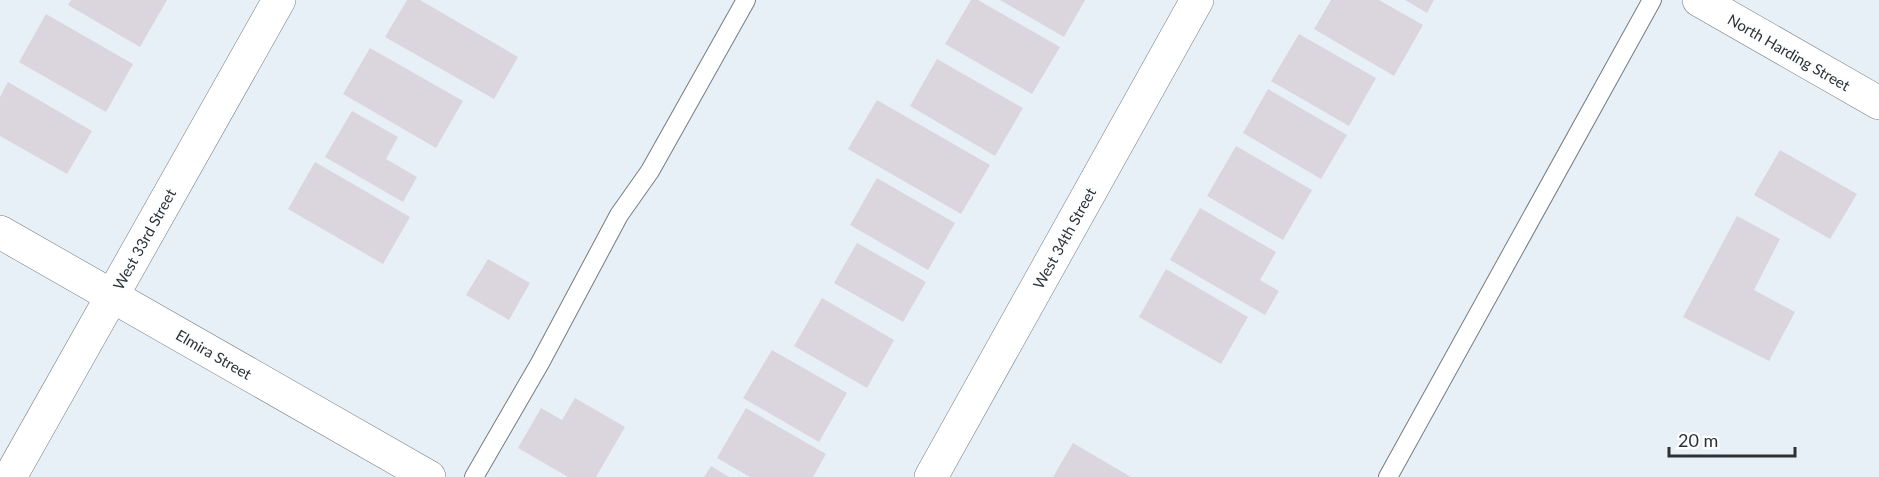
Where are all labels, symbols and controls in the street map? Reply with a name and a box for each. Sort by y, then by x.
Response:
street label: North Harding Street [1725,10,1854,95]
street label: West 34th Street [1029,184,1100,292]
street label: West 33rd Street [109,185,179,293]
street label: Elmira Street [173,325,255,383]
scale bar [1669,420,1795,458]
text: 20 m [1678,429,1718,451]

